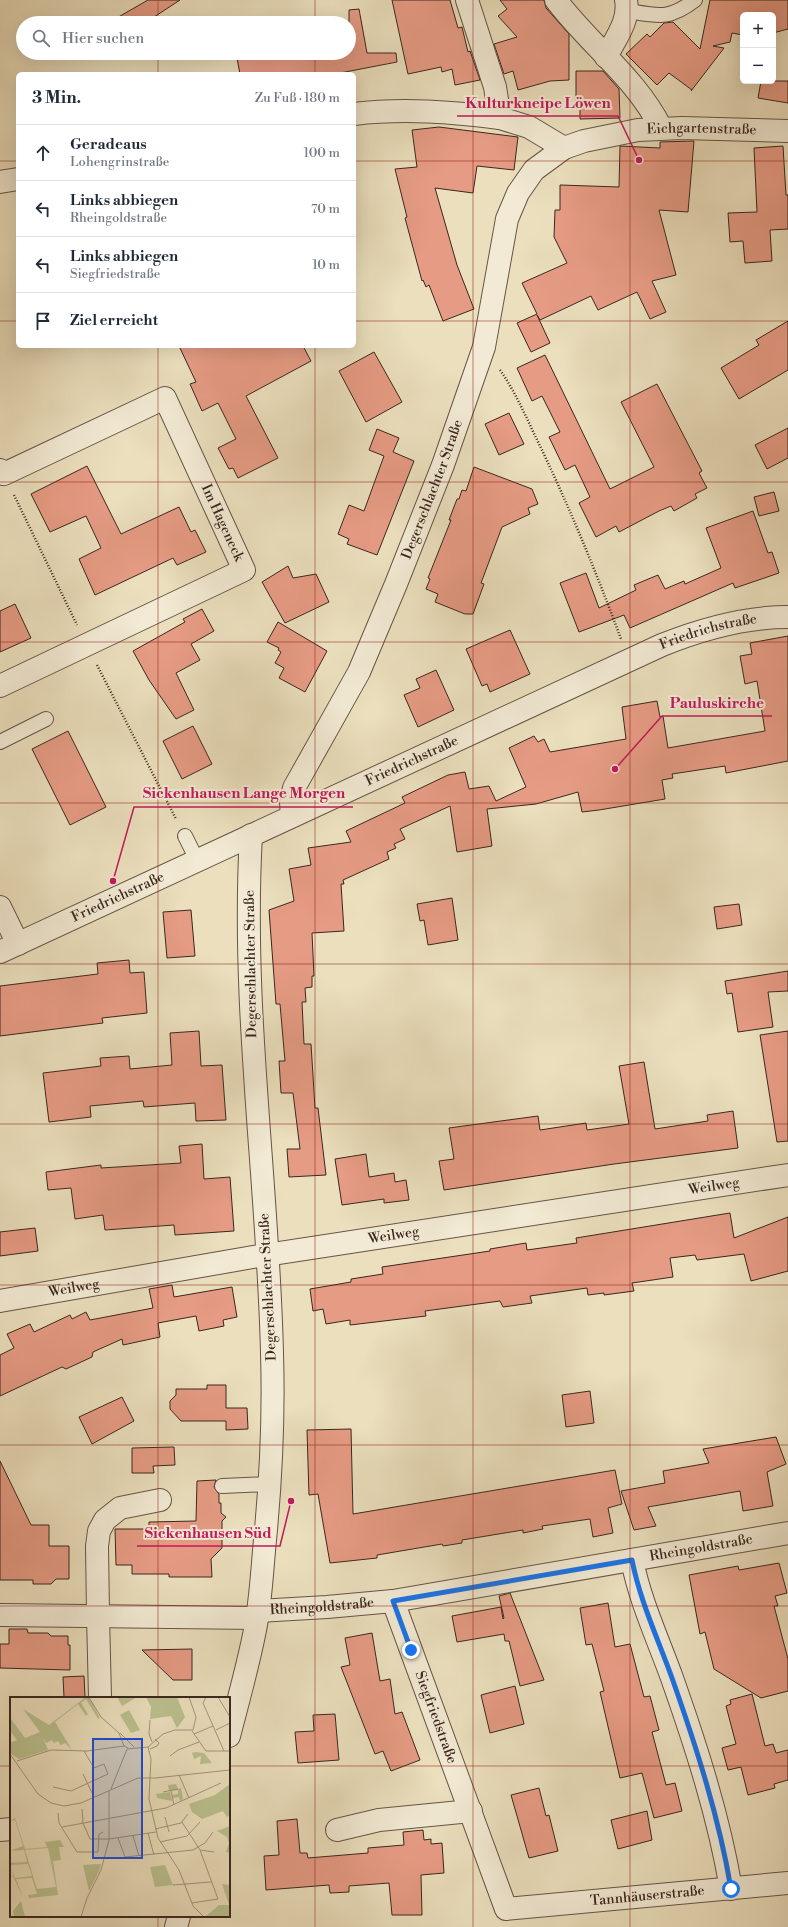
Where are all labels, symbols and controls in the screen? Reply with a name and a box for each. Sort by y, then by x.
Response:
map controls [740,12,776,84]
button: + [740,12,776,48]
search box [16,16,356,60]
icon: search [30,27,52,49]
text: Hier suchen [62,29,144,48]
button: − [740,48,776,84]
text: 3 Min. [32,87,81,109]
callout: Kulturkneipe Löwen [457,89,618,116]
text: Zu Fuß · 180 m [255,90,340,106]
text: Kulturkneipe Löwen [465,94,612,113]
street label: Eichgartenstraße [646,119,757,139]
text: Geradeaus [70,135,147,154]
icon: ahead [32,142,54,164]
text: 100 m [304,145,340,161]
text: Lohengrinstraße [70,154,169,170]
text: Links abbiegen [70,191,178,210]
icon: left [32,198,54,220]
text: 70 m [311,201,340,217]
text: Rheingoldstraße [70,210,167,226]
text: Links abbiegen [70,247,178,266]
icon: left [32,254,54,276]
text: 10 m [312,257,340,273]
text: Siegfriedstraße [70,266,160,282]
icon: arrive [32,310,54,332]
text: Ziel erreicht [70,311,158,330]
street label: Degerschlachter Straße [398,417,467,562]
street label: Im Hageneck [197,481,248,565]
street label: Friedrichstraße [657,610,758,654]
callout: Pauluskirche [662,689,772,716]
text: Pauluskirche [670,694,764,713]
street label: Friedrichstraße [362,732,461,790]
callout: Sickenhausen Lange Morgen [134,780,353,807]
text: Sickenhausen Lange Morgen [143,784,346,803]
street label: Friedrichstraße [69,868,167,927]
street label: Degerschlachter Straße [241,890,261,1038]
street label: Weilweg [686,1173,741,1199]
street label: Degerschlachter Straße [255,1213,281,1361]
street label: Weilweg [366,1223,421,1248]
street label: Weilweg [46,1275,102,1302]
callout: Sickenhausen Süd [137,1519,280,1546]
text: Sickenhausen Süd [144,1524,272,1543]
street label: Rheingoldstraße [648,1530,754,1566]
street label: Rheingoldstraße [269,1594,375,1619]
route end [402,1641,420,1659]
street label: Siegfriedstraße [410,1669,461,1766]
inset map [10,1697,230,1917]
route start [722,1880,740,1898]
street label: Tannhäuserstraße [589,1882,705,1910]

